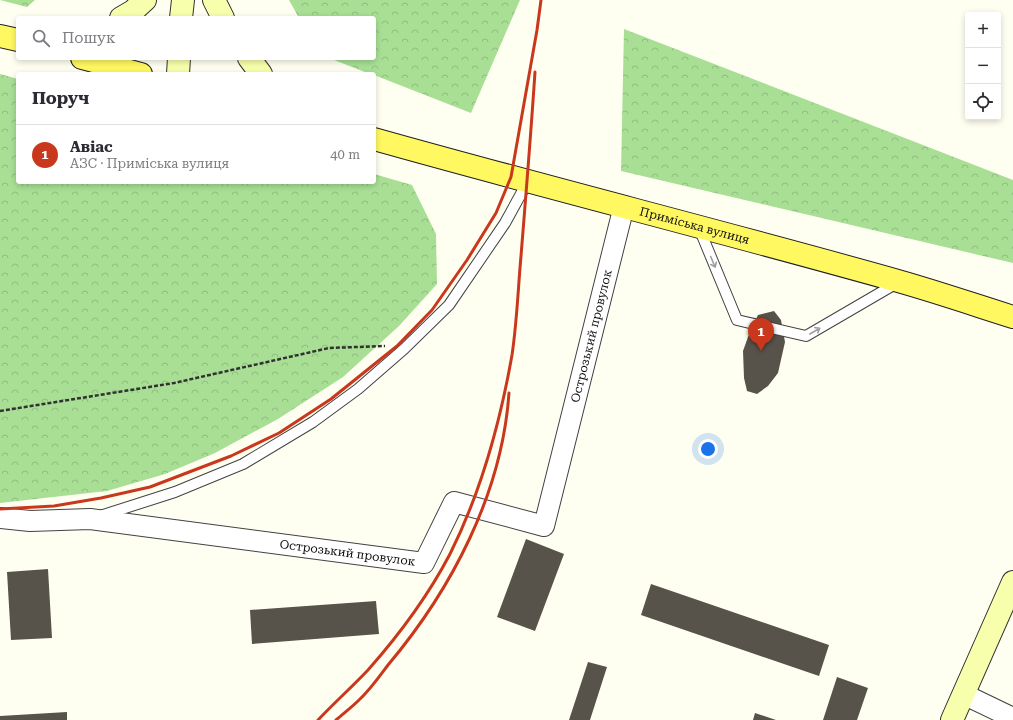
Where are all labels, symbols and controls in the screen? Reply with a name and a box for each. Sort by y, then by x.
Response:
map controls [965,12,1001,120]
button: + [965,12,1001,48]
search box [16,16,376,60]
icon: search [30,27,52,49]
text: Пошук [62,29,115,47]
button: − [965,48,1001,84]
button: locate [965,84,1001,120]
text: Поруч [32,88,89,108]
text: Авіас [70,138,113,156]
text: 1 [41,147,49,162]
text: 40 m [330,147,360,162]
text: АЗС · Приміська вулиця [70,156,229,171]
street label: Приміська вулиця [638,204,751,247]
one-way arrow [710,256,717,268]
street label: Острозький провулок [568,268,615,404]
pin: 1 [748,318,774,351]
one-way arrow [809,326,821,334]
your location [698,439,718,459]
street label: Острозький провулок [279,537,417,569]

